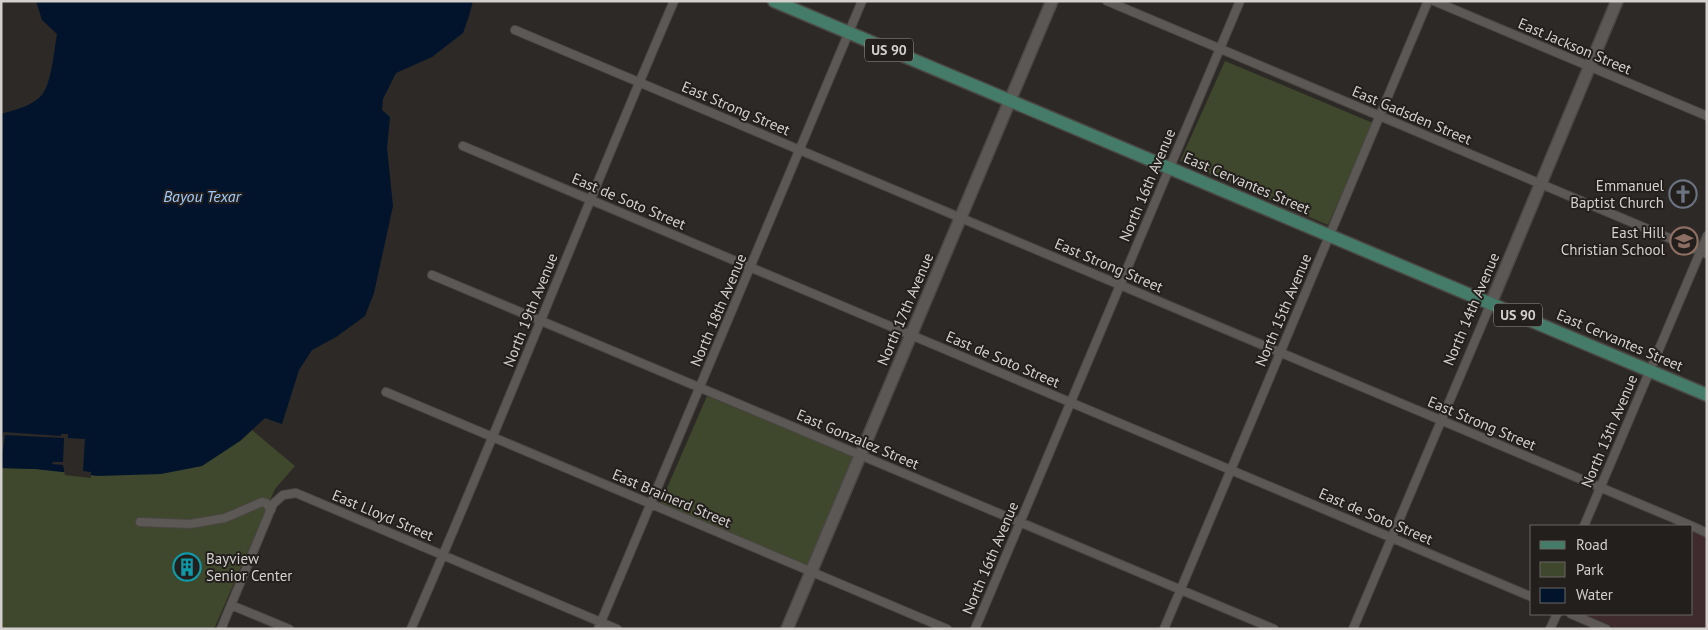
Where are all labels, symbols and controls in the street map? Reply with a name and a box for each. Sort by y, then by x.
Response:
street label: East Jackson Street [1515,14,1635,78]
road number: US 90 [865,38,913,62]
street label: East Strong Street [679,77,793,139]
street label: East Gadsden Street [1349,81,1475,149]
street label: North 16th Avenue [1115,126,1179,244]
street label: East Cervantes Street [1181,148,1313,218]
street label: East de Soto Street [569,168,689,234]
place label: Emmanuel Baptist Church [1570,176,1665,212]
church icon: Emmanuel Baptist Church [1668,179,1698,209]
water label: Bayou Texar [163,186,243,206]
place label: East Hill Christian School [1561,223,1666,259]
school or university icon: East Hill Christian School [1669,226,1699,256]
street label: East Strong Street [1052,234,1166,296]
street label: North 19th Avenue [499,250,561,370]
street label: North 17th Avenue [873,250,937,368]
street label: North 14th Avenue [1439,250,1503,368]
street label: North 18th Avenue [686,251,750,369]
street label: North 15th Avenue [1251,251,1315,369]
road number: US 90 [1494,304,1542,326]
street label: East Cervantes Street [1554,305,1686,375]
street label: East de Soto Street [943,326,1063,392]
street label: North 13th Avenue [1577,372,1641,490]
street label: East Strong Street [1425,392,1539,454]
street label: East Gonzalez Street [794,405,922,473]
street label: East Brainerd Street [610,464,734,532]
street label: East de Soto Street [1316,483,1436,549]
street label: East Lloyd Street [329,485,437,545]
street label: North 16th Avenue [958,499,1022,617]
legend [1530,525,1693,615]
text: Road [1576,535,1608,554]
place label: Bayview Senior Center [206,549,292,585]
building icon: Bayview Senior Center [172,552,202,582]
text: Park [1576,560,1604,579]
text: Water [1576,585,1613,604]

